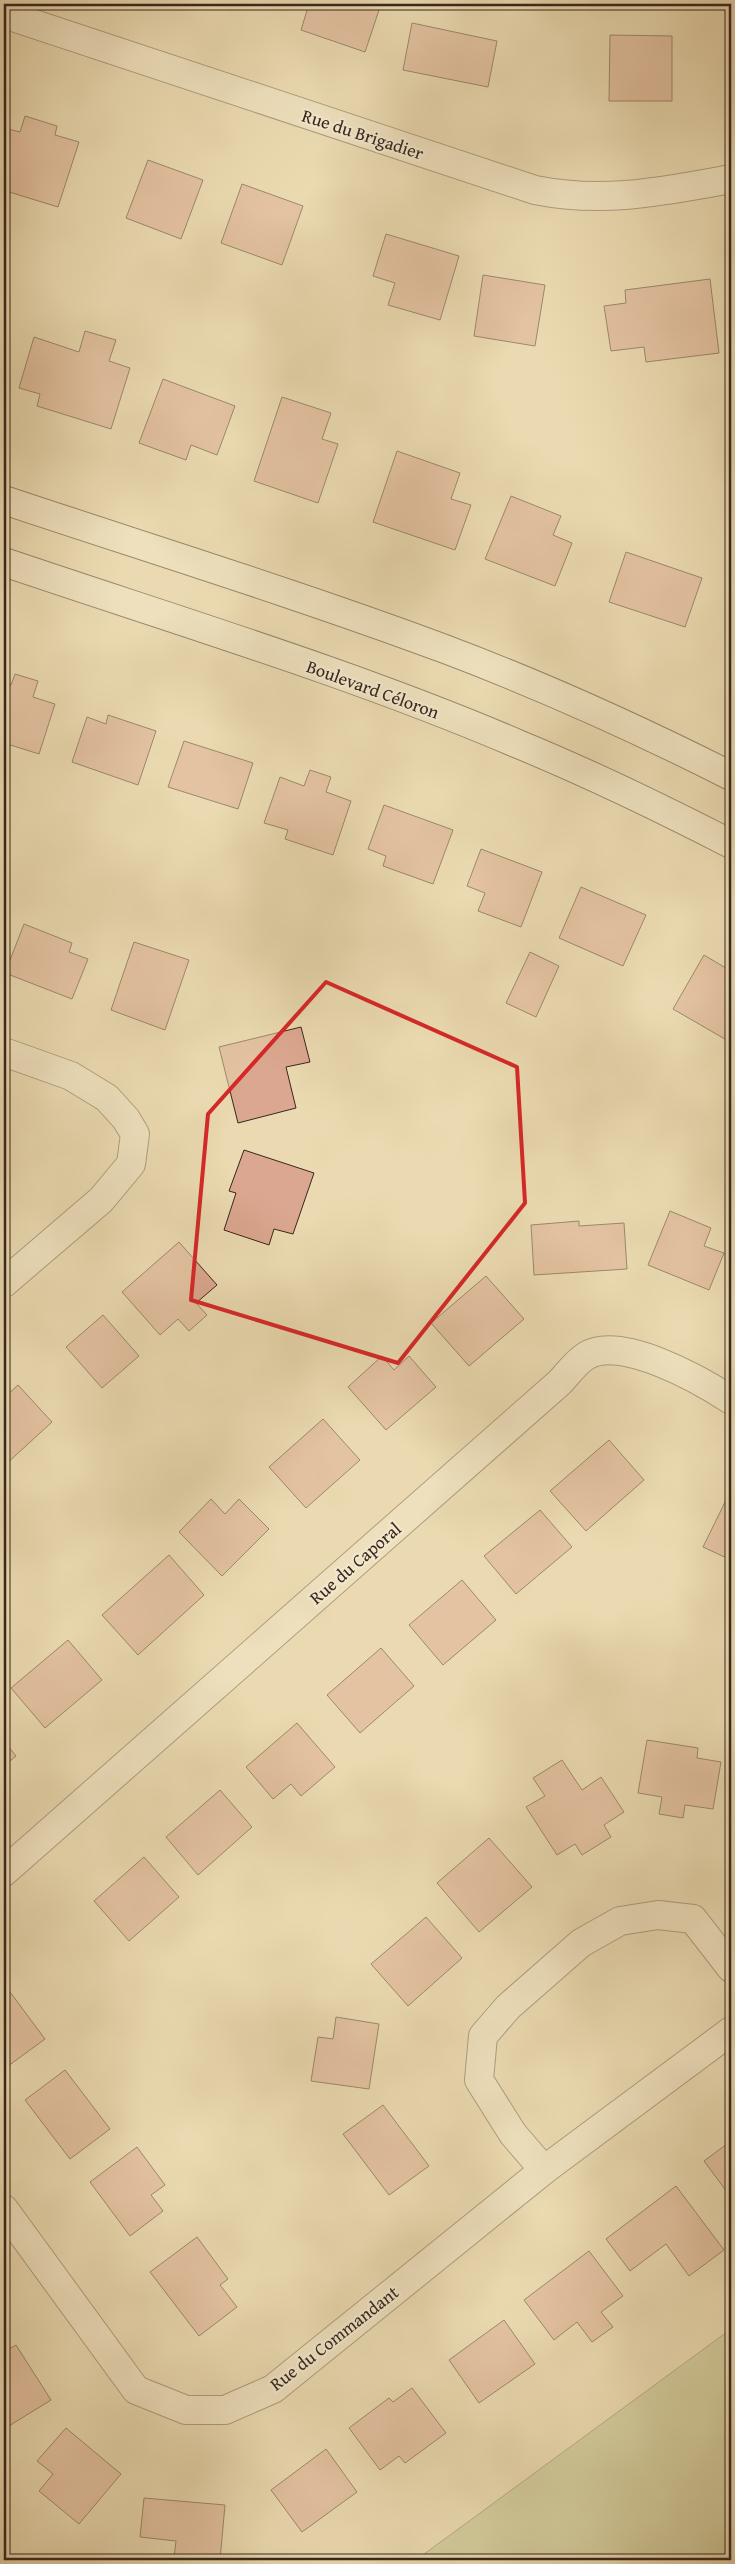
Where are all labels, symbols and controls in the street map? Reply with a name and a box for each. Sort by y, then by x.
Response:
street label: Rue du Brigadier [299,102,428,167]
street label: Boulevard Céloron [303,652,443,726]
street label: Rue du Caporal [303,1515,407,1611]
street label: Rue du Commandant [264,2279,405,2397]

